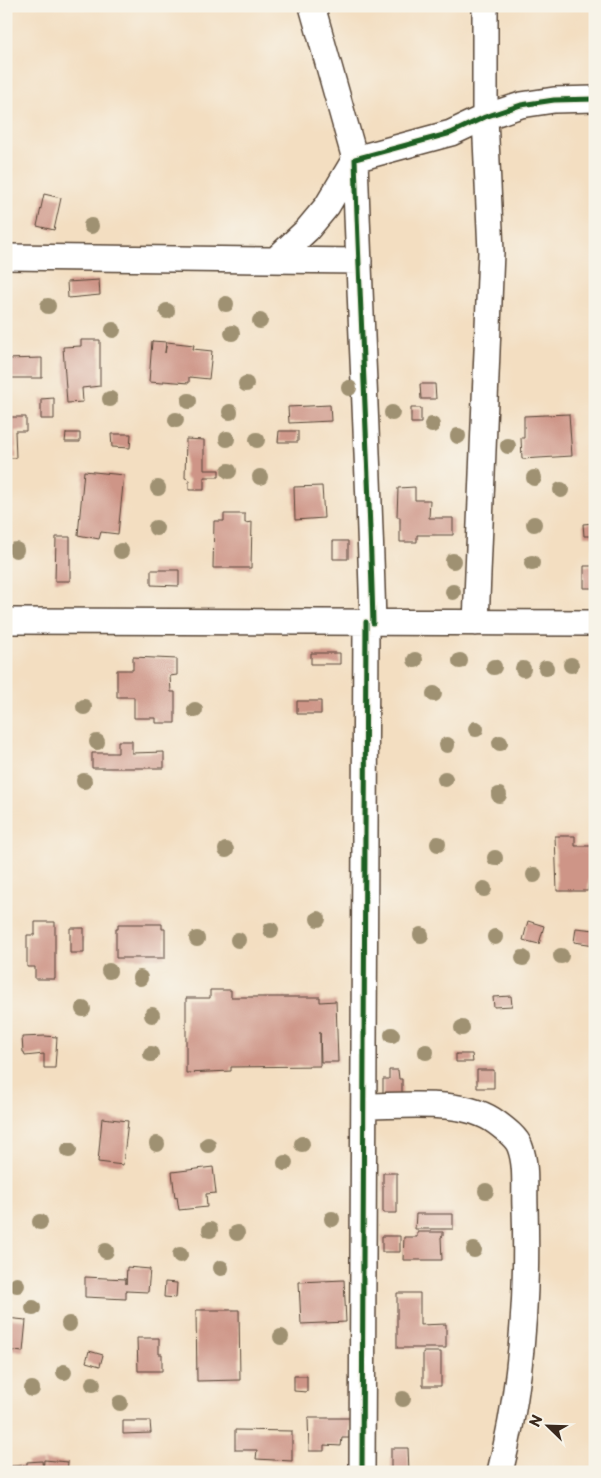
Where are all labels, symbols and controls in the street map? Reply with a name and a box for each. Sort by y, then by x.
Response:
north arrow [524,1400,574,1450]
text: N [524,1412,547,1430]

